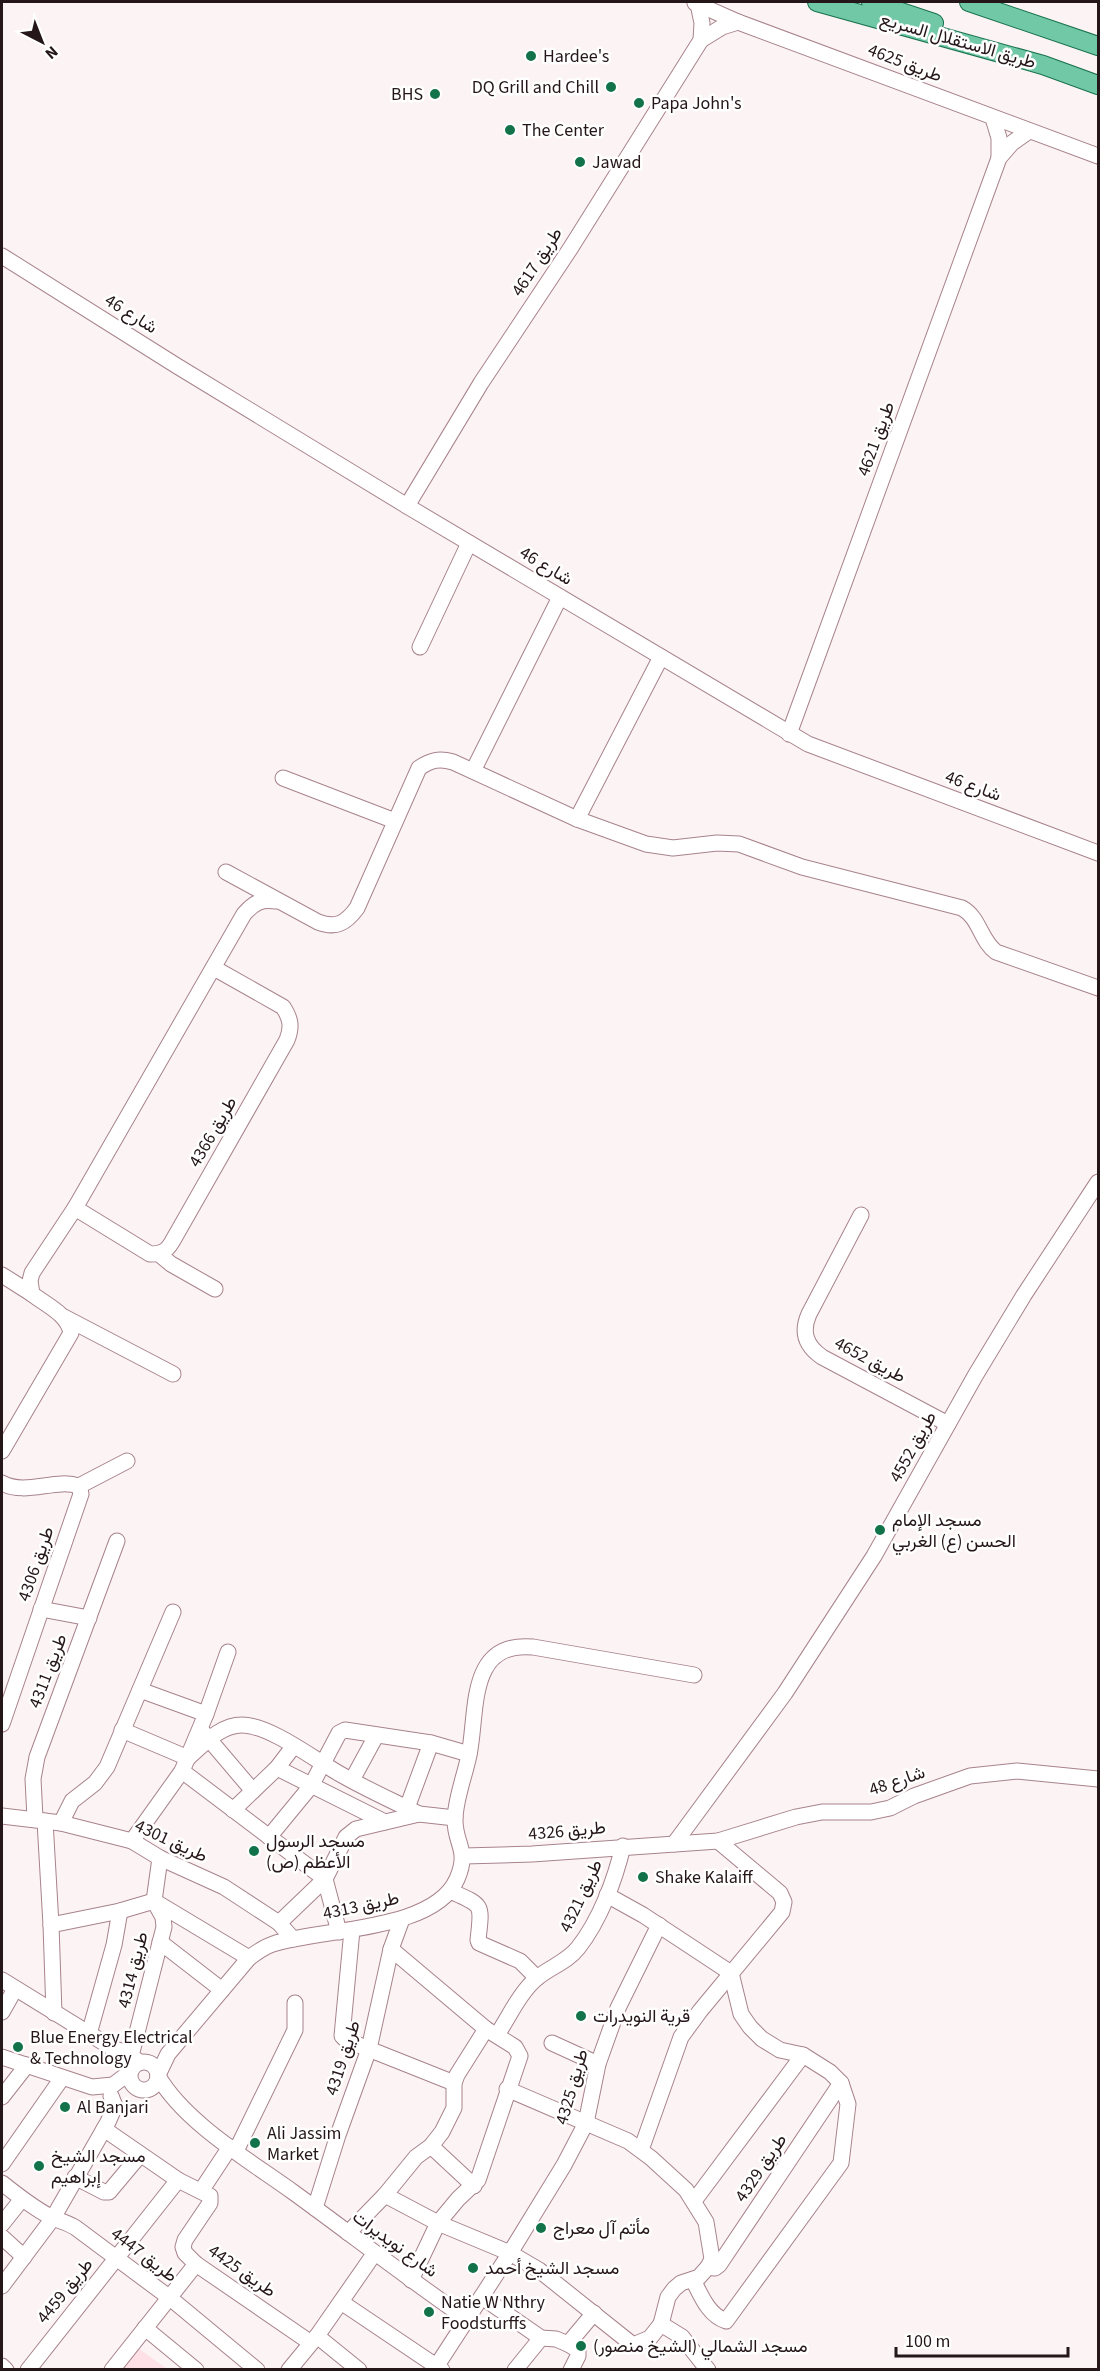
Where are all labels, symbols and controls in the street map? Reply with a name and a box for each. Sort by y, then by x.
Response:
street label: طريق الاستقلال السريع [877,7,1039,75]
north arrow [12,12,72,72]
street label: طريق 4625 [864,37,946,89]
text: N [40,41,63,64]
place label: Hardee's [543,44,609,69]
marker: Hardee's [524,49,538,63]
place label: DQ Grill and Chill [472,75,599,100]
marker: DQ Grill and Chill [604,80,618,94]
place label: BHS [391,82,423,107]
marker: BHS [428,87,442,101]
place label: Papa John's [651,91,742,116]
marker: Papa John's [632,96,646,110]
place label: The Center [522,118,605,143]
marker: The Center [503,123,517,137]
place label: Jawad [592,150,642,175]
marker: Jawad [573,155,587,169]
street label: طريق 4617 [505,223,569,301]
street label: شارع 46 [100,288,162,340]
street label: طريق 4621 [851,398,901,480]
street label: شارع 46 [515,540,577,592]
street label: شارع 46 [942,764,1004,808]
street label: طريق 4366 [183,1092,243,1172]
street label: طريق 4652 [830,1331,910,1389]
street label: طريق 4552 [883,1407,943,1487]
place label: مسجد الإمام الحسن (ع) الغربي [892,1508,1016,1556]
street label: طريق 4306 [12,1523,60,1605]
marker: مسجد الإمام الحسن (ع) الغربي [873,1523,887,1537]
street label: طريق 4311 [22,1630,74,1712]
street label: شارع 48 [866,1760,928,1802]
street label: طريق 4301 [131,1813,211,1869]
street label: طريق 4326 [527,1815,607,1847]
place label: مسجد الرسول الأعظم (ص) [266,1829,365,1875]
marker: مسجد الرسول الأعظم (ص) [247,1844,261,1858]
street label: طريق 4321 [553,1856,609,1936]
place label: Shake Kalaiff [655,1865,753,1890]
marker: Shake Kalaiff [636,1870,650,1884]
street label: طريق 4313 [320,1886,402,1926]
street label: طريق 4314 [111,1929,155,2011]
place label: قرية النويدرات [593,2004,690,2029]
marker: قرية النويدرات [574,2009,588,2023]
street label: طريق 4319 [319,2017,367,2099]
place label: Blue Energy Electrical & Technology [30,2025,193,2071]
marker: Blue Energy Electrical & Technology [11,2040,25,2054]
street label: طريق 4325 [549,2046,595,2128]
place label: Al Banjari [77,2095,149,2120]
marker: Al Banjari [58,2100,72,2114]
place label: Ali Jassim Market [267,2121,342,2167]
street label: طريق 4329 [729,2129,793,2207]
marker: Ali Jassim Market [248,2136,262,2150]
place label: مسجد الشيخ إبراهيم [51,2144,146,2190]
marker: مسجد الشيخ إبراهيم [32,2159,46,2173]
street label: شارع نويديرات [347,2205,443,2283]
place label: مأتم آل معراج [553,2216,650,2241]
marker: مأتم آل معراج [534,2221,548,2235]
street label: طريق 4447 [106,2222,182,2288]
street label: طريق 4425 [203,2239,281,2303]
street label: طريق 4459 [31,2253,99,2329]
place label: مسجد الشيخ أحمد [485,2256,619,2281]
marker: مسجد الشيخ أحمد [466,2261,480,2275]
place label: Natie W Nthry Foodsturffs [441,2290,545,2336]
marker: Natie W Nthry Foodsturffs [422,2305,436,2319]
scale bar [896,2320,1068,2358]
text: 100 m [905,2329,950,2354]
place label: مسجد الشمالي (الشيخ منصور) [593,2334,808,2361]
marker: مسجد الشمالي (الشيخ منصور) [574,2339,588,2353]

